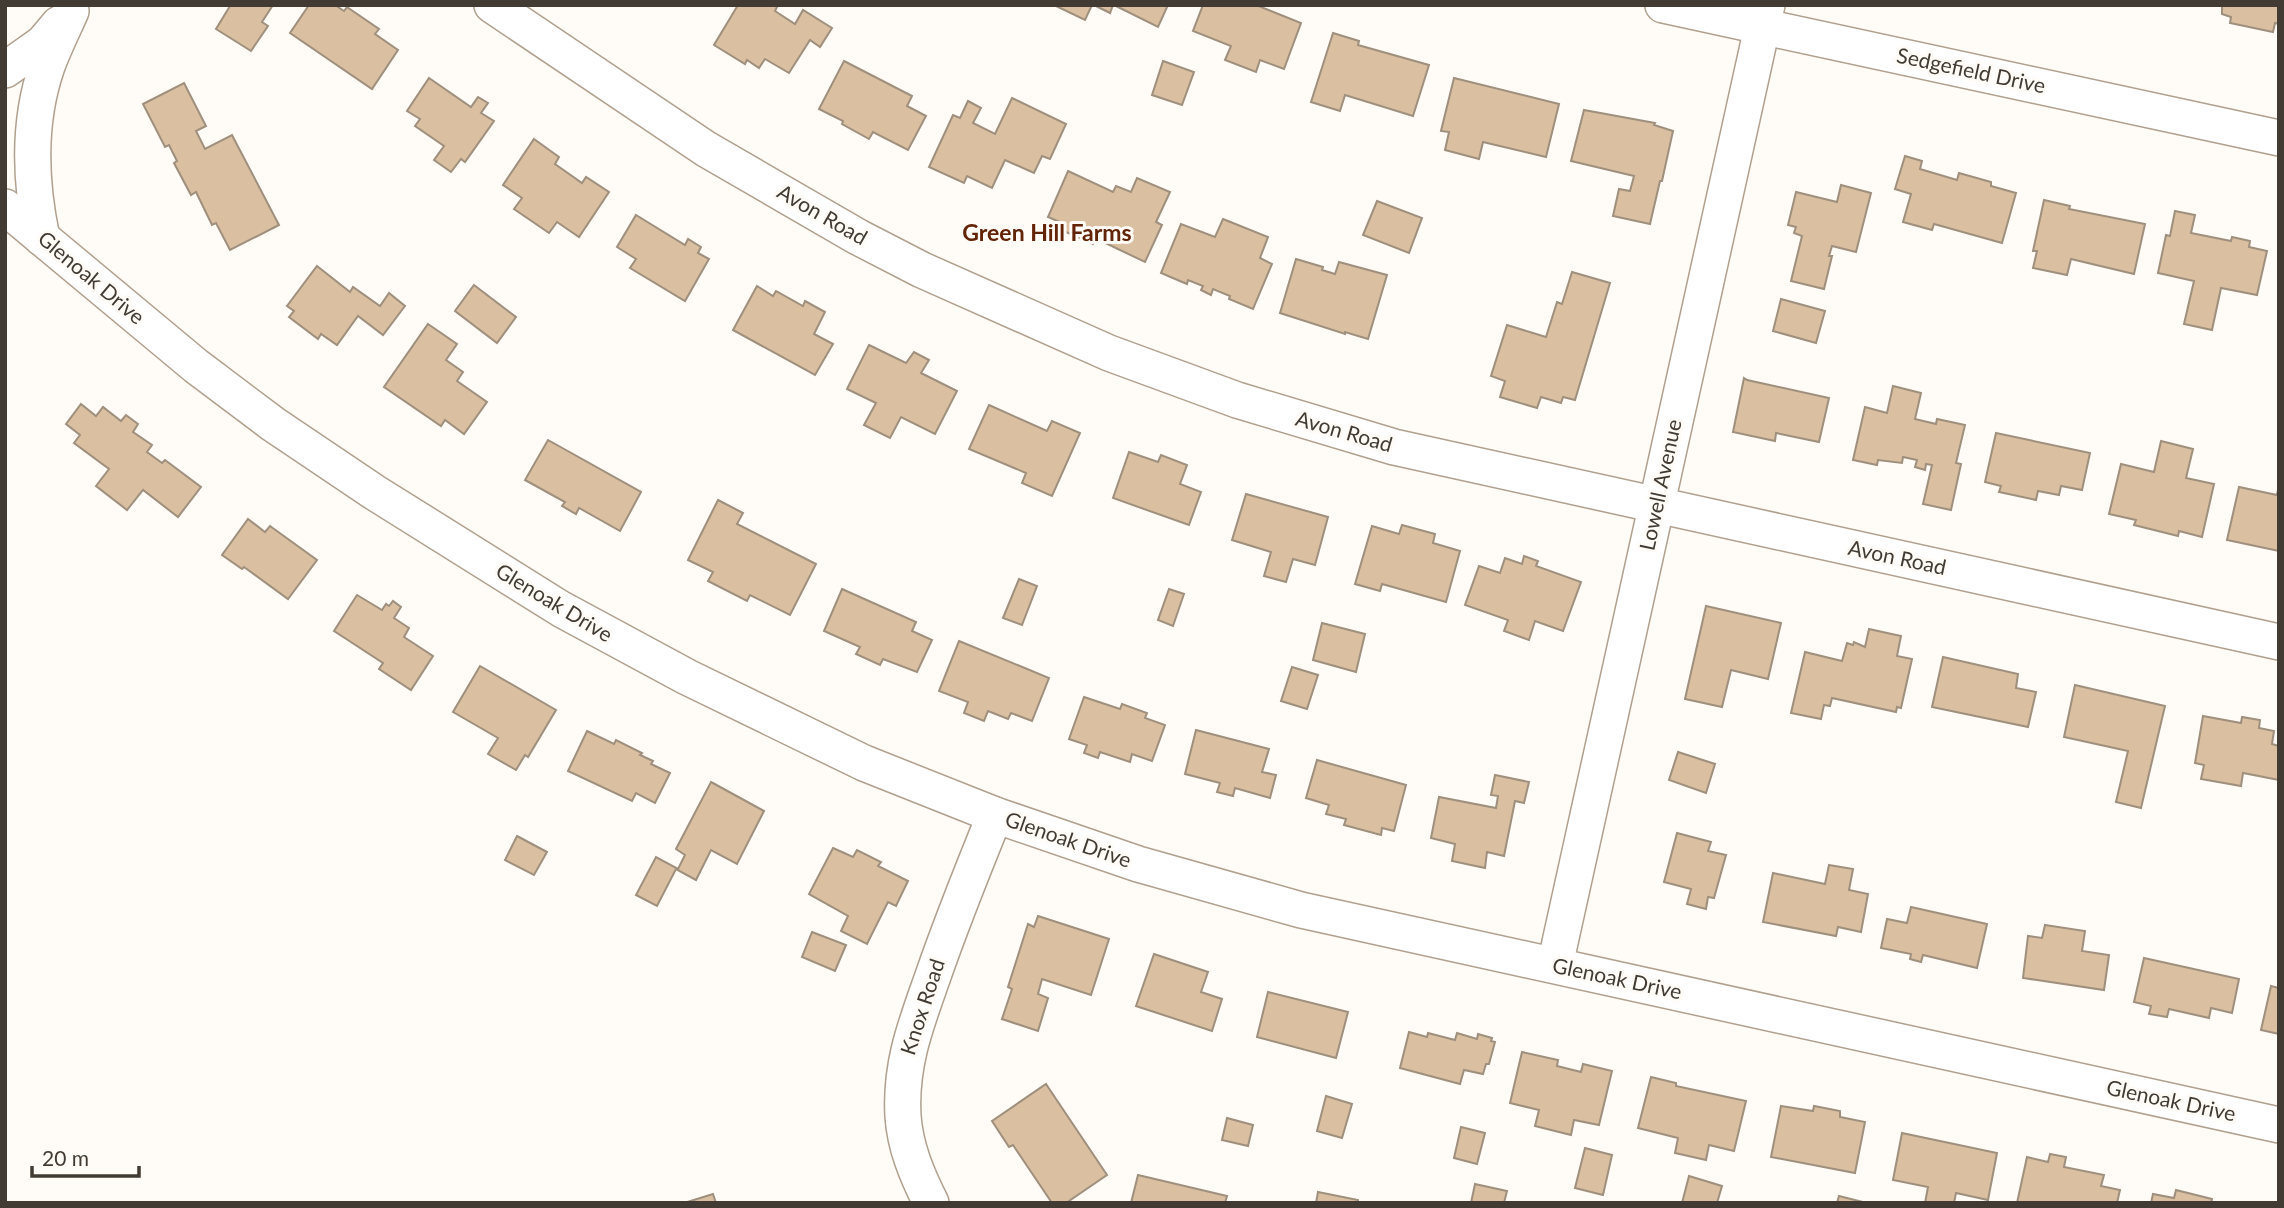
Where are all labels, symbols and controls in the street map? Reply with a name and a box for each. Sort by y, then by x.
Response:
street label: Sedgefield Drive [1895,42,2048,97]
street label: Avon Road [773,178,872,249]
district label: Green Hill Farms [962,218,1132,246]
street label: Glenoak Drive [34,225,150,329]
street label: Avon Road [1293,405,1396,456]
street label: Lowell Avenue [1633,417,1686,552]
street label: Avon Road [1846,534,1949,579]
street label: Glenoak Drive [492,557,618,646]
street label: Glenoak Drive [1002,805,1135,872]
street label: Glenoak Drive [1550,952,1684,1003]
street label: Knox Road [894,955,949,1058]
street label: Glenoak Drive [2104,1074,2238,1125]
scale bar [32,1134,138,1178]
text: 20 m [42,1145,89,1170]

